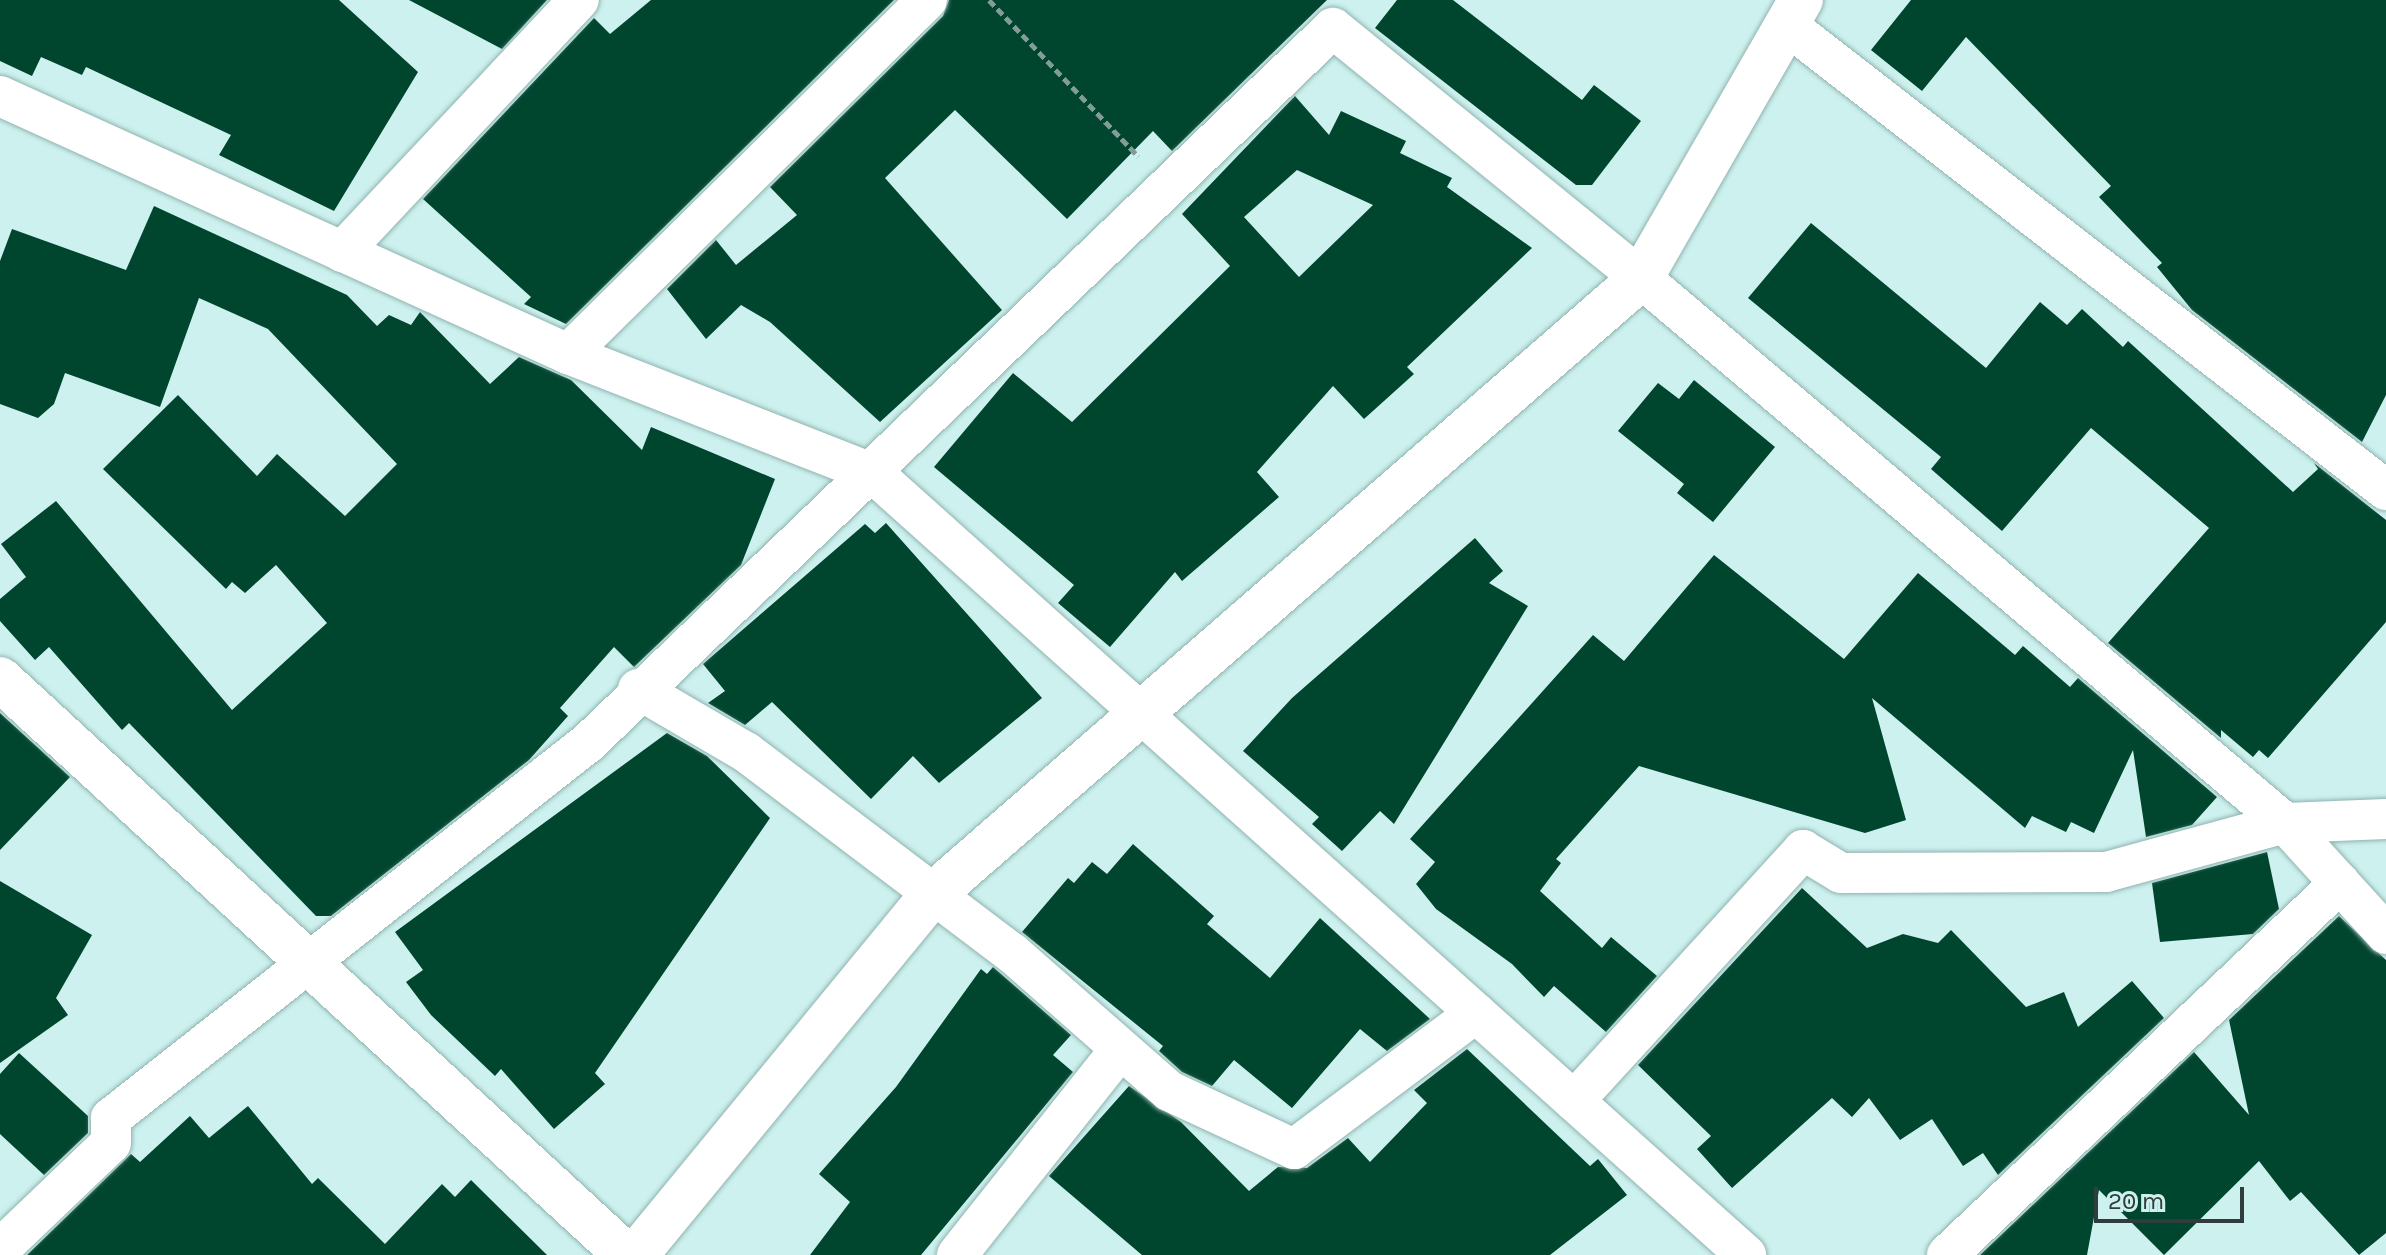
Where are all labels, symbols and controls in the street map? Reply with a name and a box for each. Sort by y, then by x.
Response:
scale bar [2098,1171,2248,1221]
text: 20 m [2108,1187,2164,1215]

